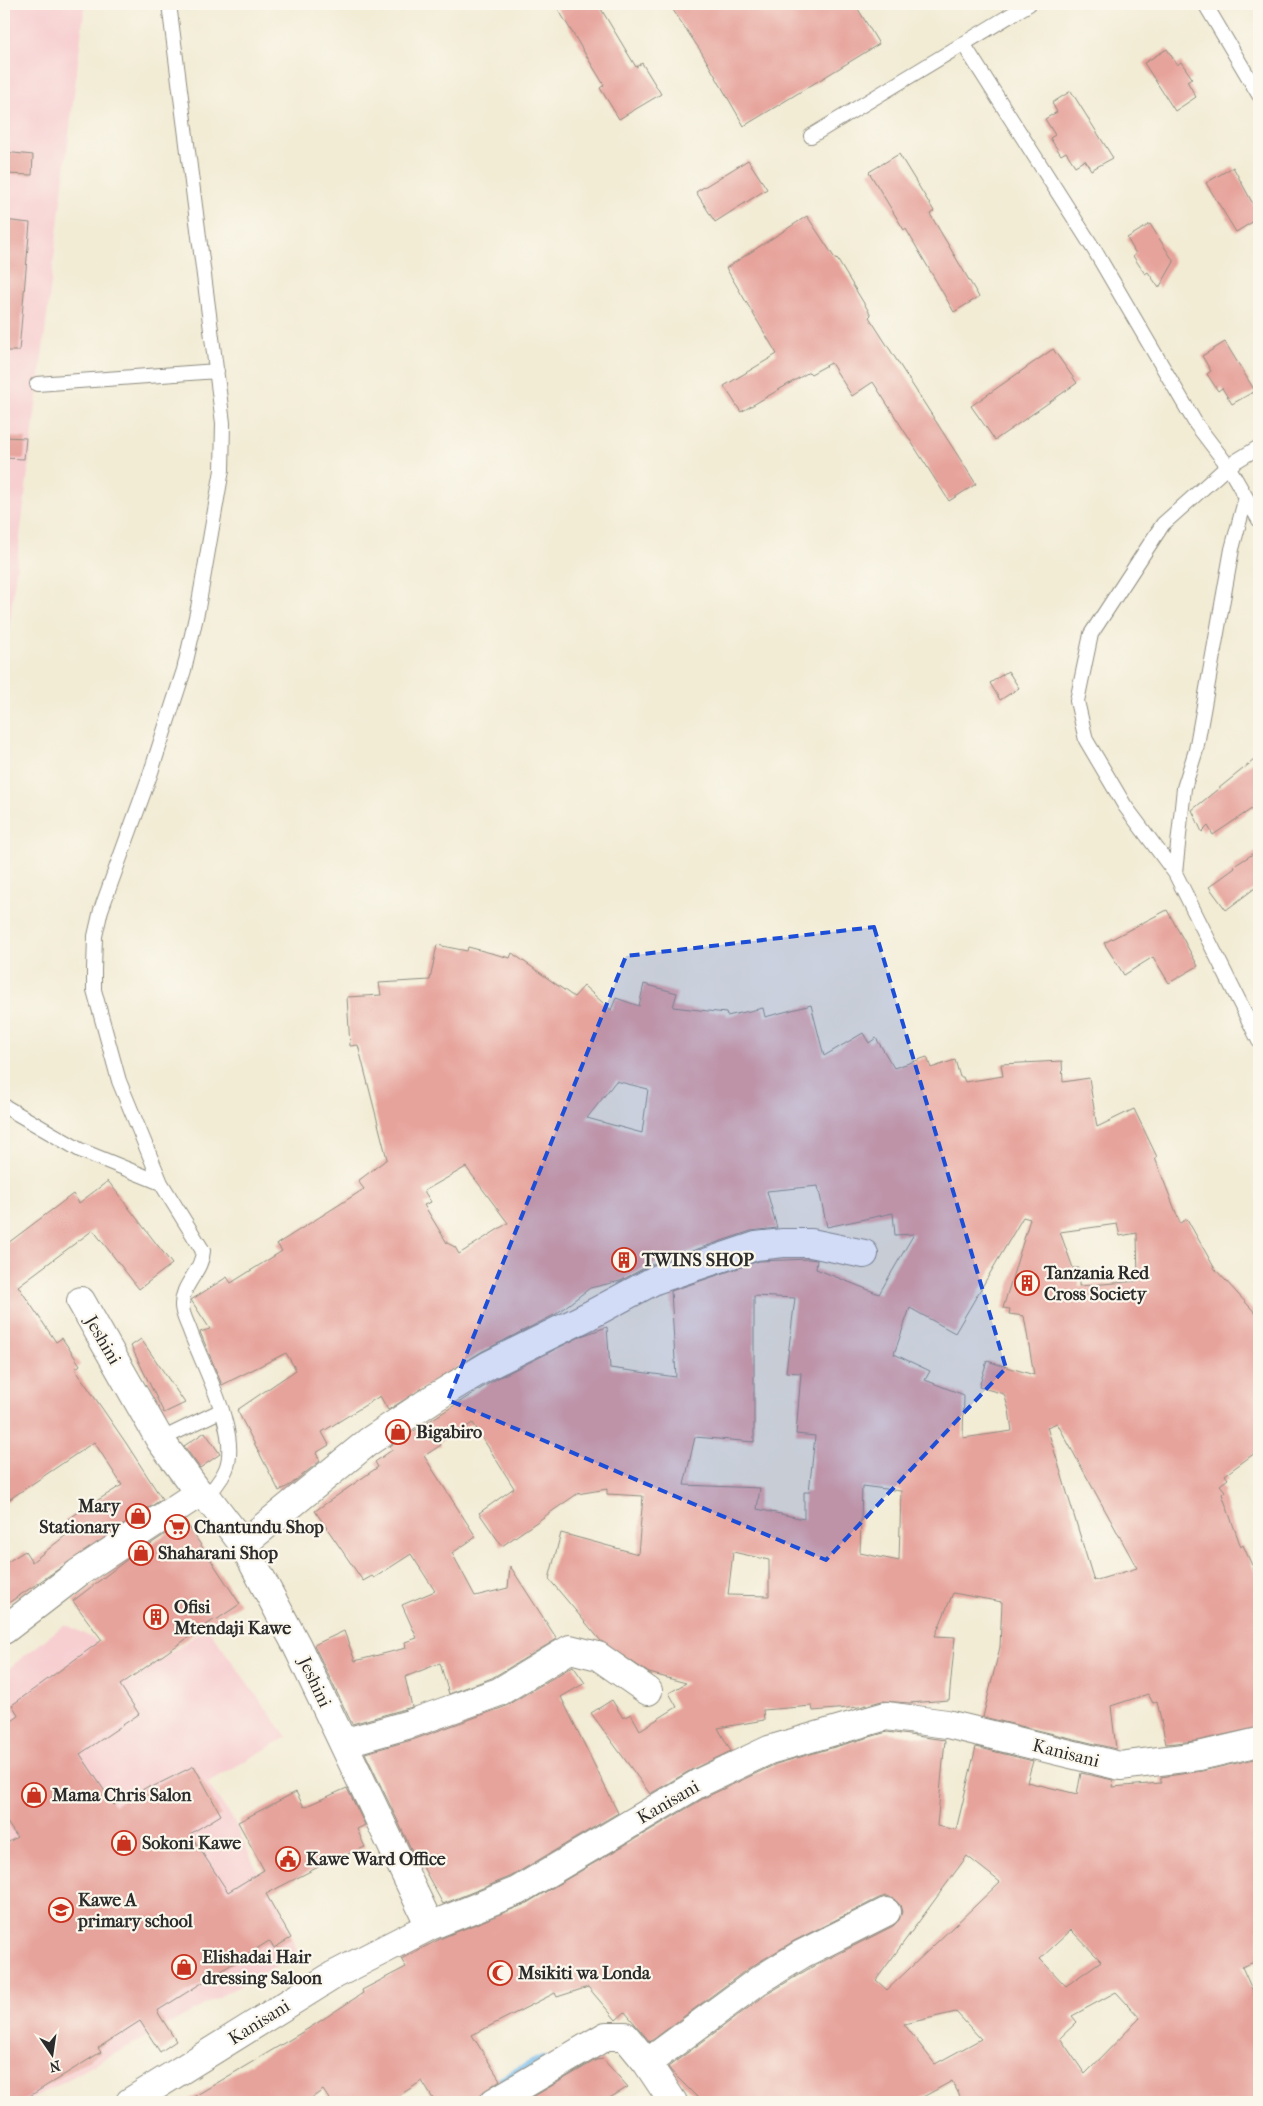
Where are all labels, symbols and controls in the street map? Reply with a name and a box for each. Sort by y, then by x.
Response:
building icon: TWINS SHOP [611,1247,637,1273]
place label: TWINS SHOP [641,1250,754,1271]
place label: Tanzania Red Cross Society [1043,1263,1150,1305]
building icon: Tanzania Red Cross Society [1014,1270,1040,1296]
street label: Jeshini [79,1310,125,1369]
shop icon: Bigabiro [385,1419,411,1445]
place label: Bigabiro [416,1422,482,1443]
place label: Mary Stationary [39,1496,121,1538]
shop icon: Mary Stationary [125,1503,151,1529]
supermarket icon: Chantundu Shop [164,1514,190,1540]
place label: Chantundu Shop [194,1517,324,1538]
shop icon: Shaharani Shop [128,1540,154,1566]
place label: Shaharani Shop [158,1543,278,1564]
place label: Ofisi Mtendaji Kawe [173,1597,291,1639]
building icon: Ofisi Mtendaji Kawe [143,1604,169,1630]
street label: Jeshini [293,1652,336,1711]
street label: Kanisani [1030,1735,1102,1772]
street label: Kanisani [634,1776,704,1829]
shop icon: Mama Chris Salon [21,1782,47,1808]
place label: Mama Chris Salon [51,1785,192,1806]
shop icon: Sokoni Kawe [111,1830,137,1856]
place label: Sokoni Kawe [142,1833,241,1854]
public building icon: Kawe Ward Office [275,1846,301,1872]
place label: Kawe Ward Office [306,1849,446,1870]
place label: Kawe A primary school [77,1890,194,1932]
school or university icon: Kawe A primary school [48,1897,74,1923]
place label: Elishadai Hair dressing Saloon [202,1947,322,1989]
shop icon: Elishadai Hair dressing Saloon [171,1954,197,1980]
mosque icon: Msikiti wa Londa [487,1960,513,1986]
place label: Msikiti wa Londa [517,1963,651,1984]
street label: Kanisani [225,1995,294,2049]
north arrow [28,2028,78,2078]
text: N [47,2057,62,2076]

